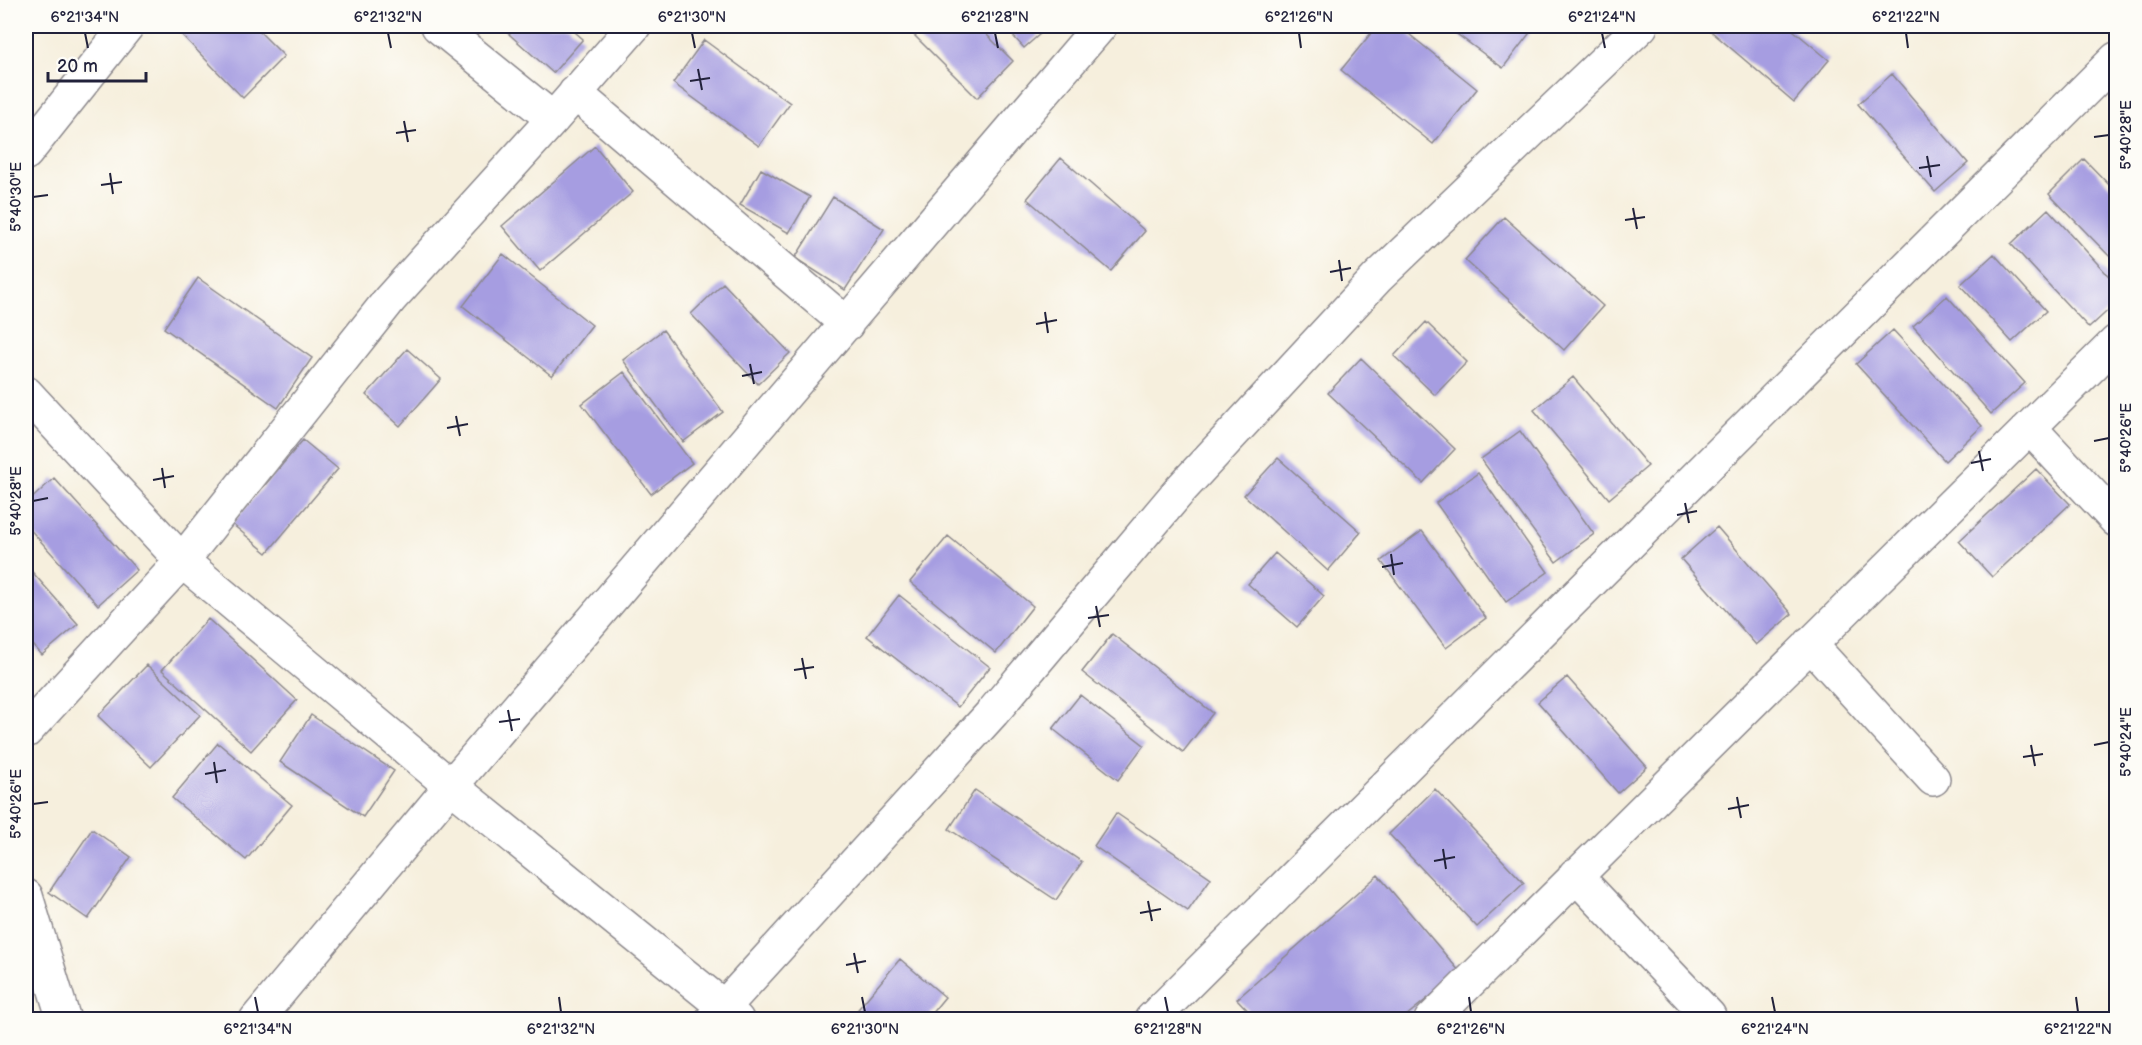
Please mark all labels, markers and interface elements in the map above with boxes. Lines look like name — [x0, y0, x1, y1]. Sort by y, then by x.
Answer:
text: 6°21'34"N — [51, 8, 119, 27]
text: 6°21'32"N — [354, 8, 422, 27]
text: 6°21'30"N — [658, 8, 726, 27]
text: 6°21'28"N — [961, 8, 1029, 27]
text: 6°21'26"N — [1265, 8, 1333, 27]
text: 6°21'24"N — [1568, 8, 1636, 27]
text: 6°21'22"N — [1872, 8, 1940, 27]
scale bar — [48, 45, 146, 83]
text: 20 m — [57, 56, 98, 77]
text: 5°40'28"E — [2117, 100, 2136, 170]
text: 5°40'30"E — [7, 162, 26, 232]
text: 5°40'26"E — [2117, 403, 2136, 473]
text: 5°40'28"E — [7, 466, 26, 536]
text: 5°40'24"E — [2117, 707, 2136, 777]
text: 5°40'26"E — [7, 769, 26, 839]
text: 6°21'34"N — [224, 1020, 292, 1039]
text: 6°21'32"N — [527, 1020, 595, 1039]
text: 6°21'30"N — [831, 1020, 899, 1039]
text: 6°21'28"N — [1134, 1020, 1202, 1039]
text: 6°21'26"N — [1437, 1020, 1505, 1039]
text: 6°21'24"N — [1741, 1020, 1809, 1039]
text: 6°21'22"N — [2044, 1020, 2112, 1039]

